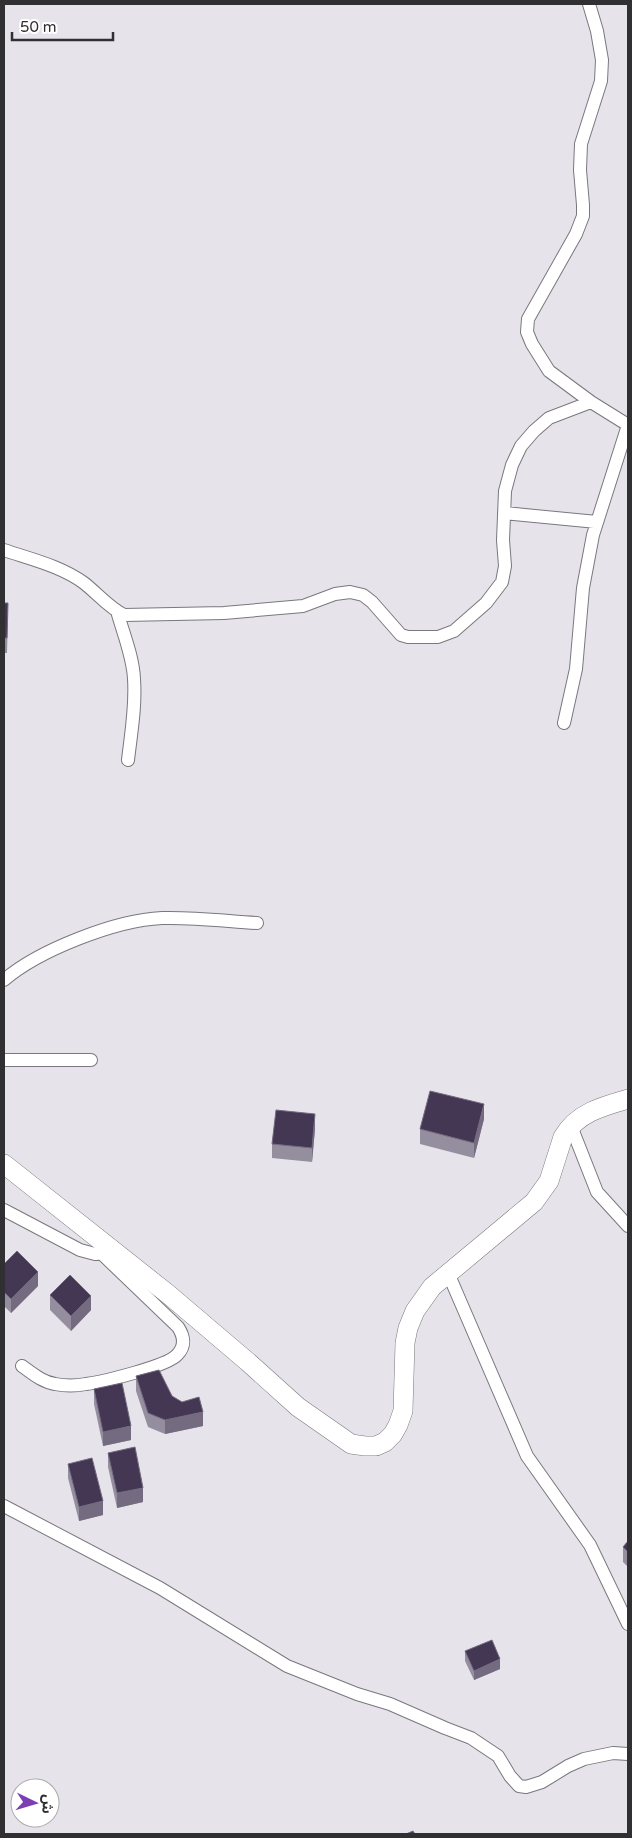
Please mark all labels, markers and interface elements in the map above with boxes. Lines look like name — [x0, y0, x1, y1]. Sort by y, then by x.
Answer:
scale bar — [12, 10, 114, 42]
text: 50 m — [20, 18, 57, 36]
north arrow — [10, 1778, 60, 1828]
text: ش — [38, 1794, 57, 1814]

